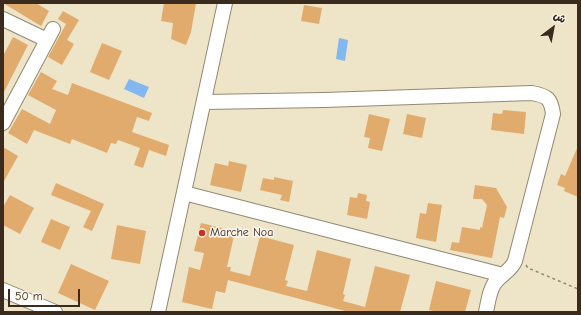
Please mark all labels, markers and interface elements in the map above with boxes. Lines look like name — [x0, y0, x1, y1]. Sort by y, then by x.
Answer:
north arrow — [533, 8, 573, 48]
text: ش — [551, 9, 568, 26]
place label: Marche Noa — [210, 226, 273, 240]
marker: Marche Noa — [197, 228, 207, 238]
scale bar — [10, 281, 82, 307]
text: 50 m — [15, 289, 43, 303]

